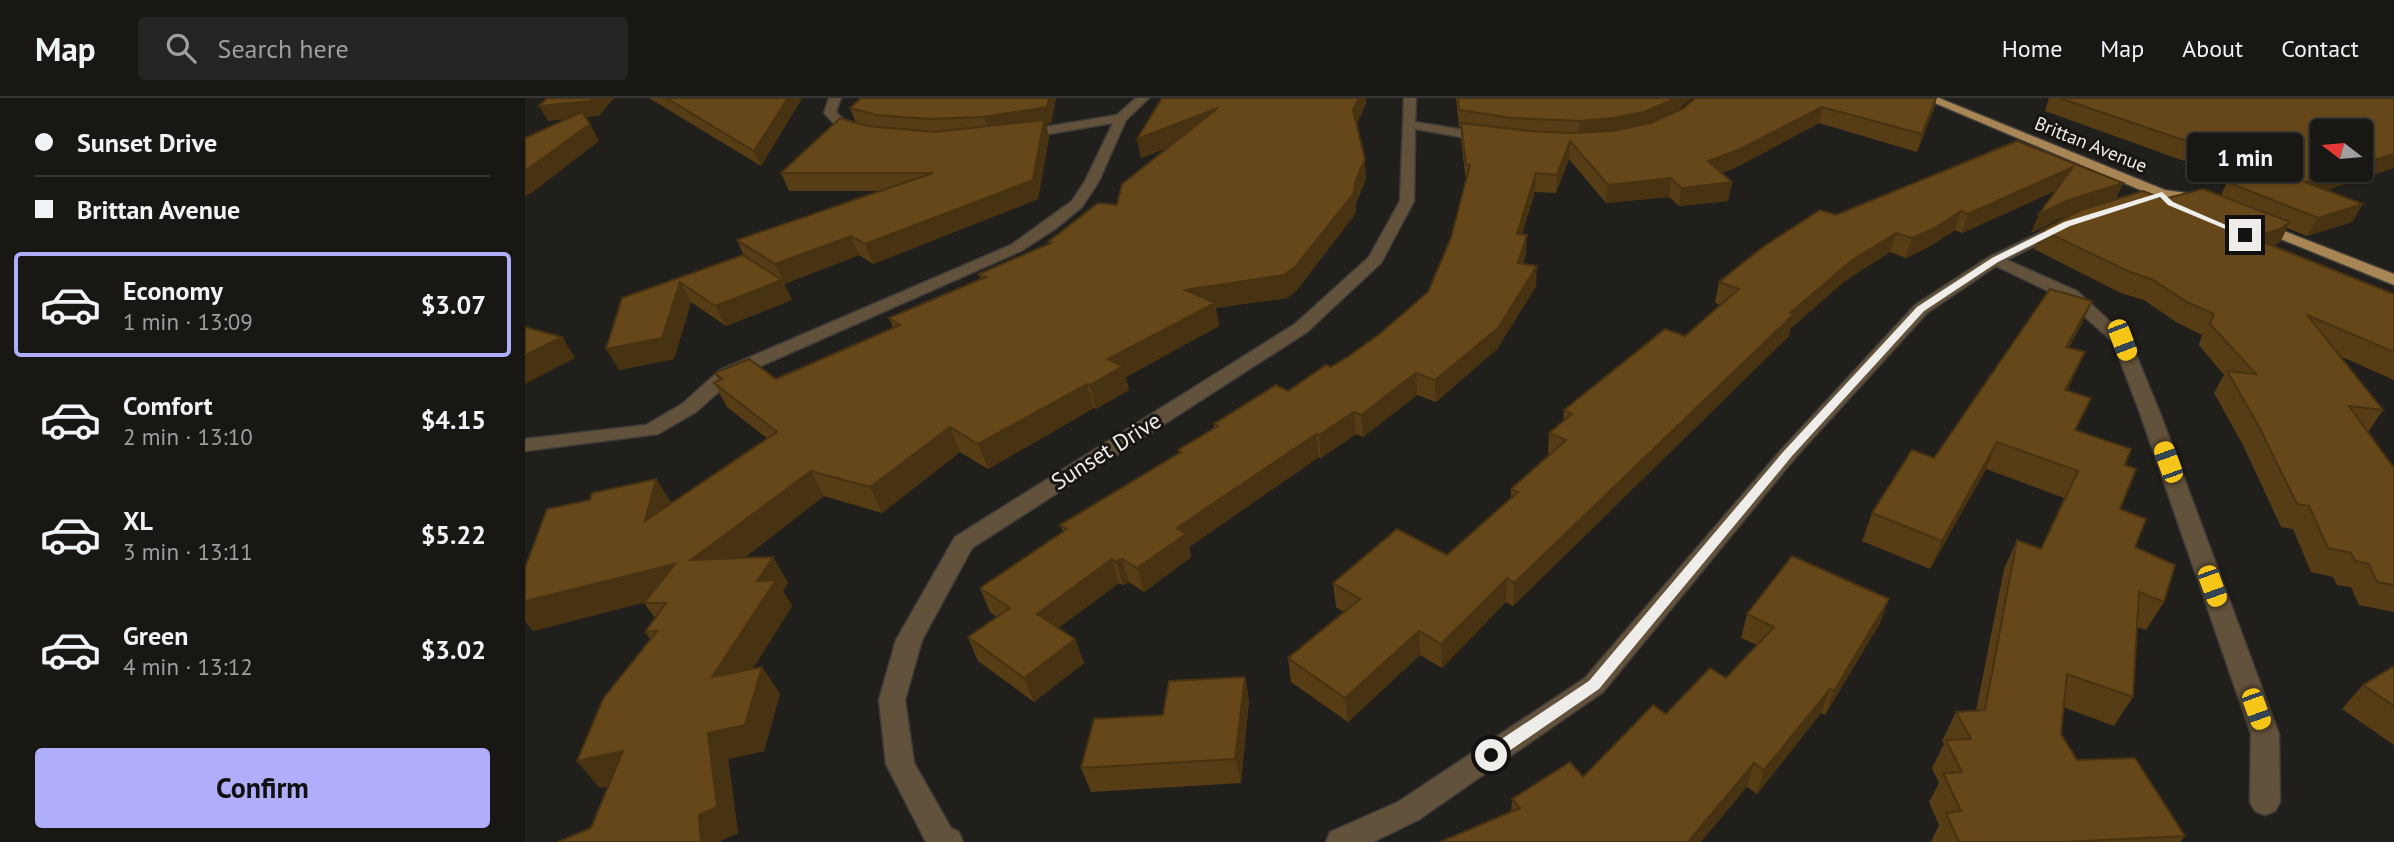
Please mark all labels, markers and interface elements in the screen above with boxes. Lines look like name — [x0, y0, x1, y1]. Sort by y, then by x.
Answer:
search box — [138, 17, 628, 80]
text: Map — [35, 27, 96, 70]
icon: search — [162, 29, 200, 67]
text: Search here — [218, 32, 349, 65]
text: Home — [2002, 33, 2062, 64]
text: Map — [2100, 33, 2144, 64]
text: About — [2182, 33, 2243, 64]
text: Contact — [2281, 33, 2359, 64]
street label: Brittan Avenue — [2031, 111, 2151, 177]
north arrow — [2310, 119, 2373, 182]
map controls — [2310, 119, 2373, 182]
text: Sunset Drive — [77, 126, 217, 159]
callout: 1 min — [2187, 134, 2303, 183]
text: 1 min — [2217, 143, 2273, 172]
text: Brittan Avenue — [77, 193, 240, 226]
route end — [2229, 219, 2261, 251]
icon: car — [39, 273, 102, 336]
text: Economy — [123, 274, 223, 307]
text: $3.07 — [421, 288, 486, 321]
text: 1 min · 13:09 — [123, 307, 253, 336]
car — [2105, 317, 2140, 363]
icon: car — [39, 388, 102, 451]
text: Comfort — [123, 389, 213, 422]
text: $4.15 — [421, 403, 486, 436]
street label: Sunset Drive — [1045, 405, 1166, 496]
text: 2 min · 13:10 — [123, 422, 253, 451]
car — [2151, 439, 2186, 485]
icon: car — [39, 503, 102, 566]
text: XL — [123, 504, 153, 537]
text: $5.22 — [421, 518, 486, 551]
text: 3 min · 13:11 — [123, 537, 253, 566]
car — [2195, 563, 2230, 609]
icon: car — [39, 618, 102, 681]
text: Green — [123, 619, 188, 652]
text: $3.02 — [421, 633, 486, 666]
text: 4 min · 13:12 — [123, 652, 253, 681]
car — [2239, 686, 2274, 732]
route start — [1475, 739, 1507, 771]
button: Confirm — [35, 748, 490, 828]

